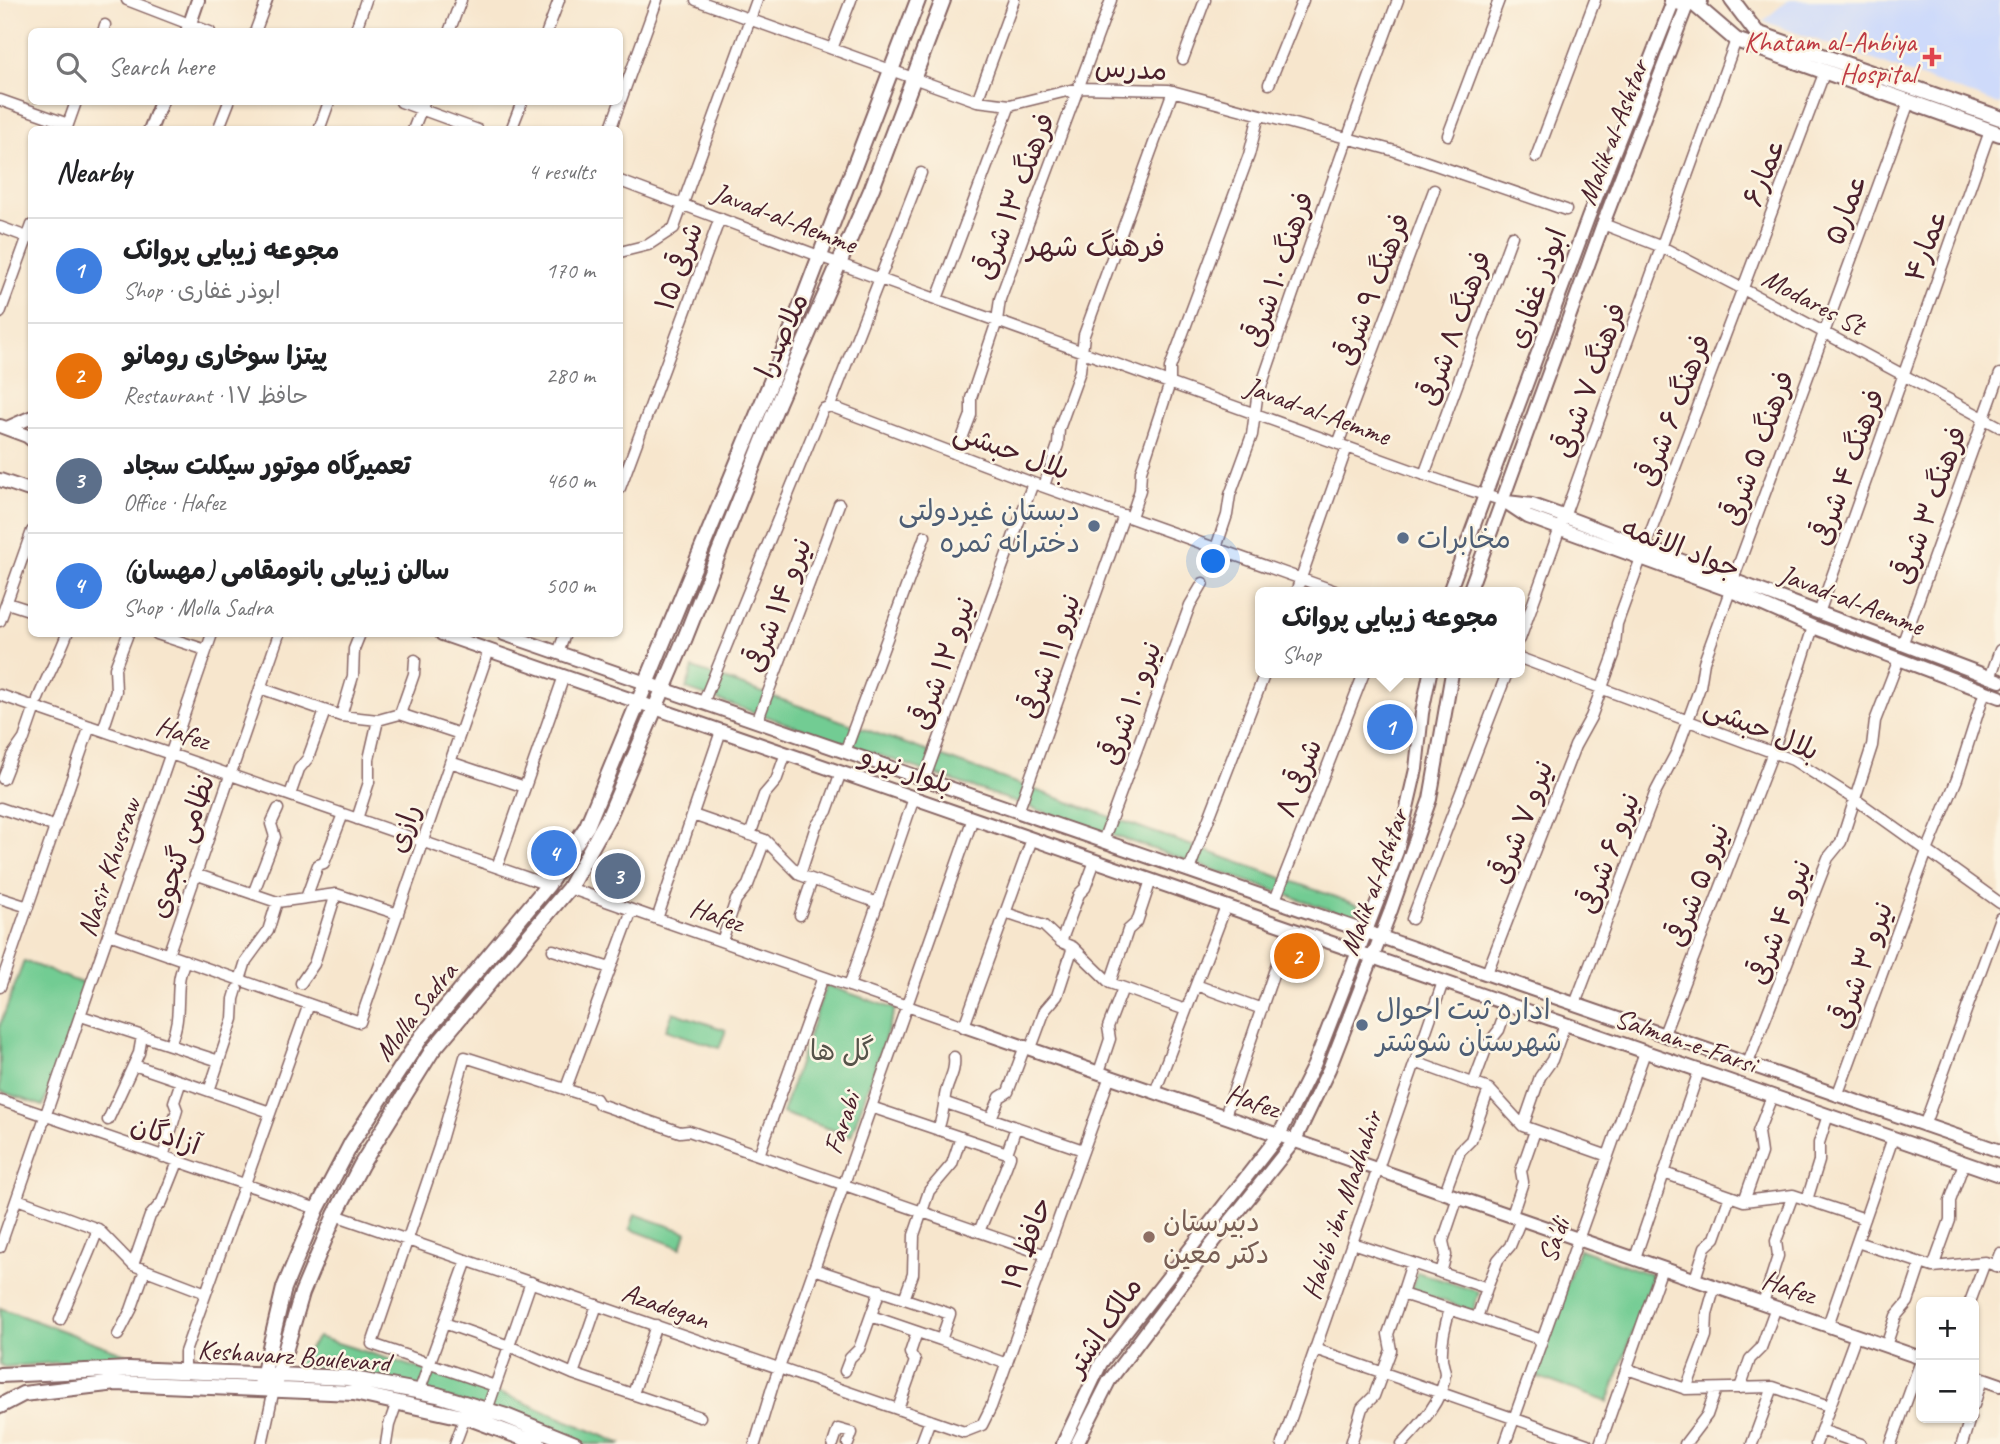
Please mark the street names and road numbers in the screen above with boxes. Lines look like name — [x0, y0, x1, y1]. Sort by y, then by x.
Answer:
street label: مدرس — [1094, 49, 1168, 88]
street label: Malik al-Ashtar — [1569, 52, 1657, 210]
street label: فرهنگ ۱۳ شرقی — [967, 108, 1062, 285]
street label: عمار۶ — [1735, 133, 1792, 211]
street label: عمار۵ — [1817, 169, 1874, 249]
street label: Javad-al-Aemme — [706, 173, 864, 262]
street label: فرهنگ ۱۰ شرقی — [1236, 187, 1321, 352]
street label: عمار۴ — [1896, 204, 1955, 286]
street label: فرهنگ ۹ شرقی — [1327, 208, 1418, 370]
street label: ۱۵ شرقی — [646, 217, 711, 315]
street label: ابوذر غفاری — [1499, 223, 1574, 353]
street label: فرهنگ ۸ شرقی — [1410, 246, 1499, 411]
street label: Modares St — [1756, 260, 1873, 344]
street label: ملاصدرا — [747, 287, 816, 383]
street label: فرهنگ ۷ شرقی — [1545, 298, 1634, 463]
street label: فرهنگ ۶ شرقی — [1628, 329, 1718, 491]
street label: فرهنگ ۵ شرقی — [1713, 366, 1802, 530]
street label: Javad-al-Aemme — [1239, 367, 1397, 454]
street label: فرهنگ ۴ شرقی — [1803, 384, 1892, 550]
street label: بلال حبشی — [949, 413, 1075, 488]
street label: فرهنگ ۳ شرقی — [1885, 421, 1974, 589]
street label: جواد الائمه — [1616, 509, 1745, 586]
street label: نیرو ۱۴ شرقی — [736, 533, 819, 677]
street label: Javad-al-Aemme — [1773, 555, 1931, 644]
street label: نیرو ۱۱ شرقی — [1011, 589, 1088, 723]
street label: نیرو ۱۲ شرقی — [902, 592, 983, 734]
street label: نیرو ۱۰ شرقی — [1092, 637, 1169, 770]
street label: بلال حبشی — [1699, 689, 1824, 768]
street label: Hafez — [152, 707, 216, 759]
street label: ۸ شرقی — [1268, 734, 1329, 822]
street label: بلوار نیرو — [854, 737, 958, 802]
street label: نیرو ۷ شرقی — [1482, 755, 1561, 889]
street label: نظامی گنجوی — [141, 770, 222, 923]
street label: نیرو ۶ شرقی — [1569, 788, 1648, 919]
street label: Nasir Khusraw — [69, 791, 149, 941]
street label: رازی — [379, 799, 428, 857]
street label: Malik al-Ashtar — [1331, 802, 1417, 960]
street label: نیرو ۵ شرقی — [1658, 819, 1737, 952]
street label: نیرو ۴ شرقی — [1740, 855, 1819, 989]
street label: Hafez — [686, 889, 750, 941]
street label: نیرو ۳ شرقی — [1822, 897, 1901, 1033]
street label: Molla Sadra — [366, 954, 466, 1068]
street label: Salman-e-Farsi — [1610, 1000, 1765, 1082]
street label: Hafez — [1222, 1075, 1286, 1127]
street label: Farabi — [815, 1084, 869, 1159]
street label: Habib ibn Madhahir — [1293, 1105, 1391, 1304]
street label: آزادگان — [126, 1106, 206, 1163]
street label: حافظ ۱۹ — [994, 1192, 1059, 1294]
street label: Sa'di — [1529, 1209, 1579, 1267]
street label: Hafez — [1758, 1261, 1822, 1313]
street label: مالک اشتر — [1056, 1270, 1149, 1384]
street label: Azadegan — [618, 1274, 715, 1337]
street label: Keshavarz Boulevard — [197, 1331, 395, 1380]

